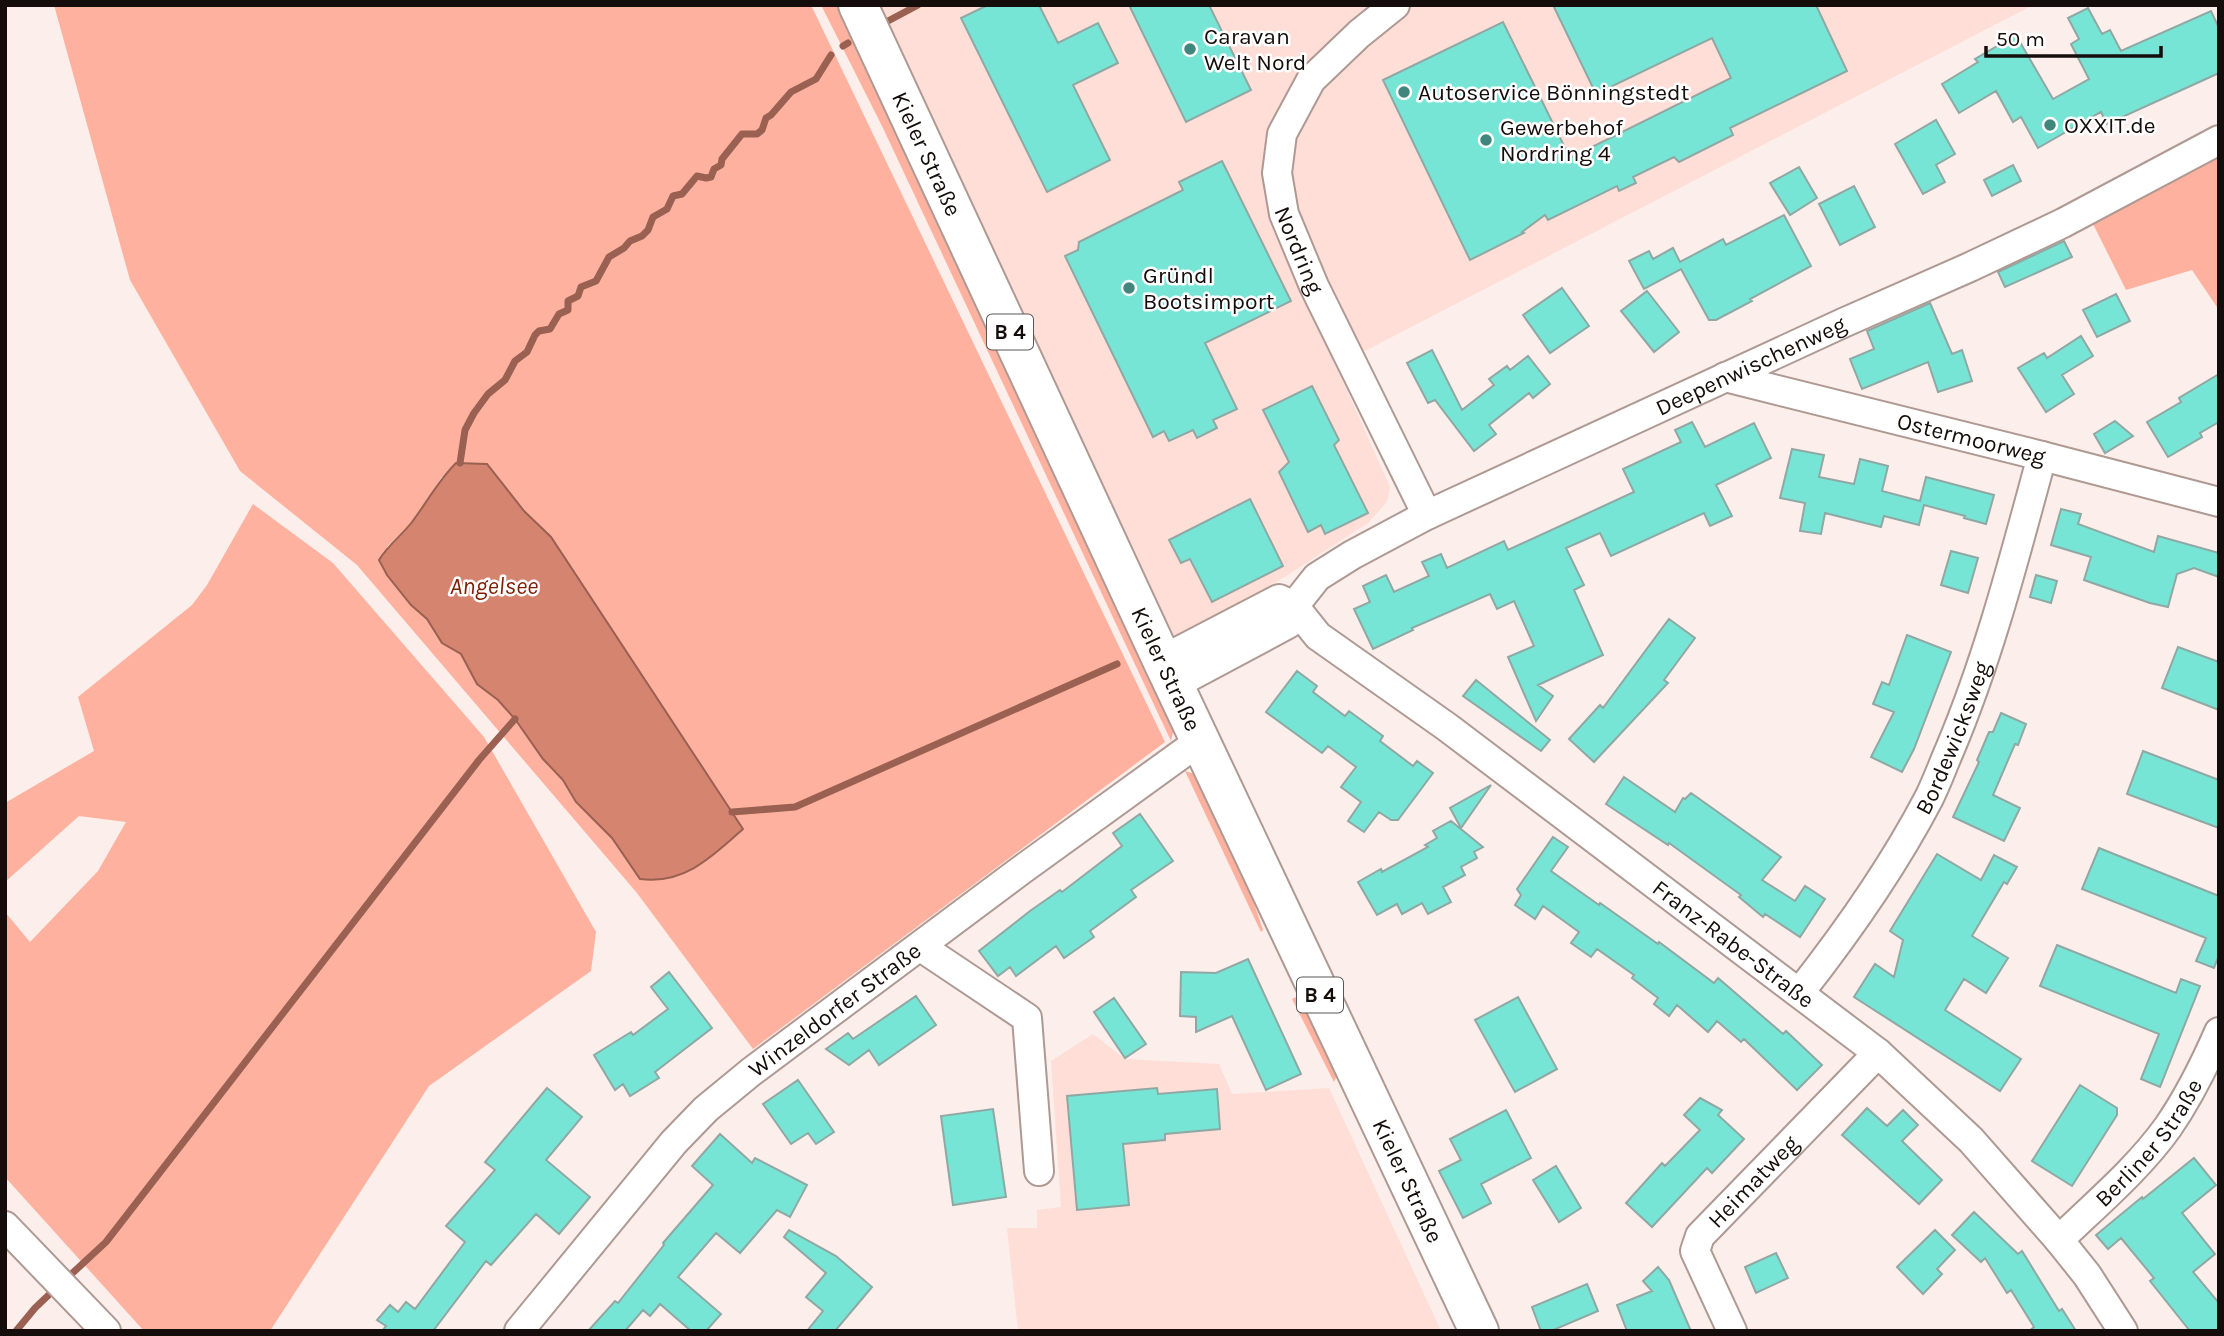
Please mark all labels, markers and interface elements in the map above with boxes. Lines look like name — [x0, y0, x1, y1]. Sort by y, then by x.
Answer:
scale bar — [1986, 14, 2161, 58]
place label: Caravan Welt Nord — [1204, 23, 1306, 76]
text: 50 m — [1996, 27, 2045, 51]
marker: Caravan Welt Nord — [1182, 41, 1198, 57]
place label: Autoservice Bönningstedt — [1418, 79, 1690, 106]
marker: Autoservice Bönningstedt — [1396, 84, 1412, 100]
street label: Kieler Straße — [886, 87, 967, 221]
place label: OXXIT.de — [2064, 112, 2156, 139]
place label: Gewerbehof Nordring 4 — [1500, 114, 1623, 167]
marker: OXXIT.de — [2042, 117, 2058, 133]
marker: Gewerbehof Nordring 4 — [1478, 132, 1494, 148]
street label: Nordring — [1268, 202, 1329, 299]
place label: Gründl Bootsimport — [1143, 262, 1275, 315]
marker: Gründl Bootsimport — [1121, 280, 1137, 296]
street label: Deepenwischenweg — [1651, 311, 1850, 422]
road number: B 4 — [987, 314, 1033, 350]
street label: Ostermoorweg — [1894, 407, 2048, 470]
water label: Angelsee — [450, 572, 538, 600]
street label: Kieler Straße — [1125, 603, 1207, 736]
street label: Bordewicksweg — [1910, 658, 1996, 819]
street label: Franz-Rabe-Straße — [1647, 874, 1819, 1014]
street label: Winzeldorfer Straße — [743, 937, 926, 1083]
road number: B 4 — [1297, 978, 1343, 1012]
street label: Berliner Straße — [2090, 1074, 2208, 1213]
street label: Kieler Straße — [1367, 1114, 1448, 1247]
street label: Heimatweg — [1702, 1130, 1804, 1234]

